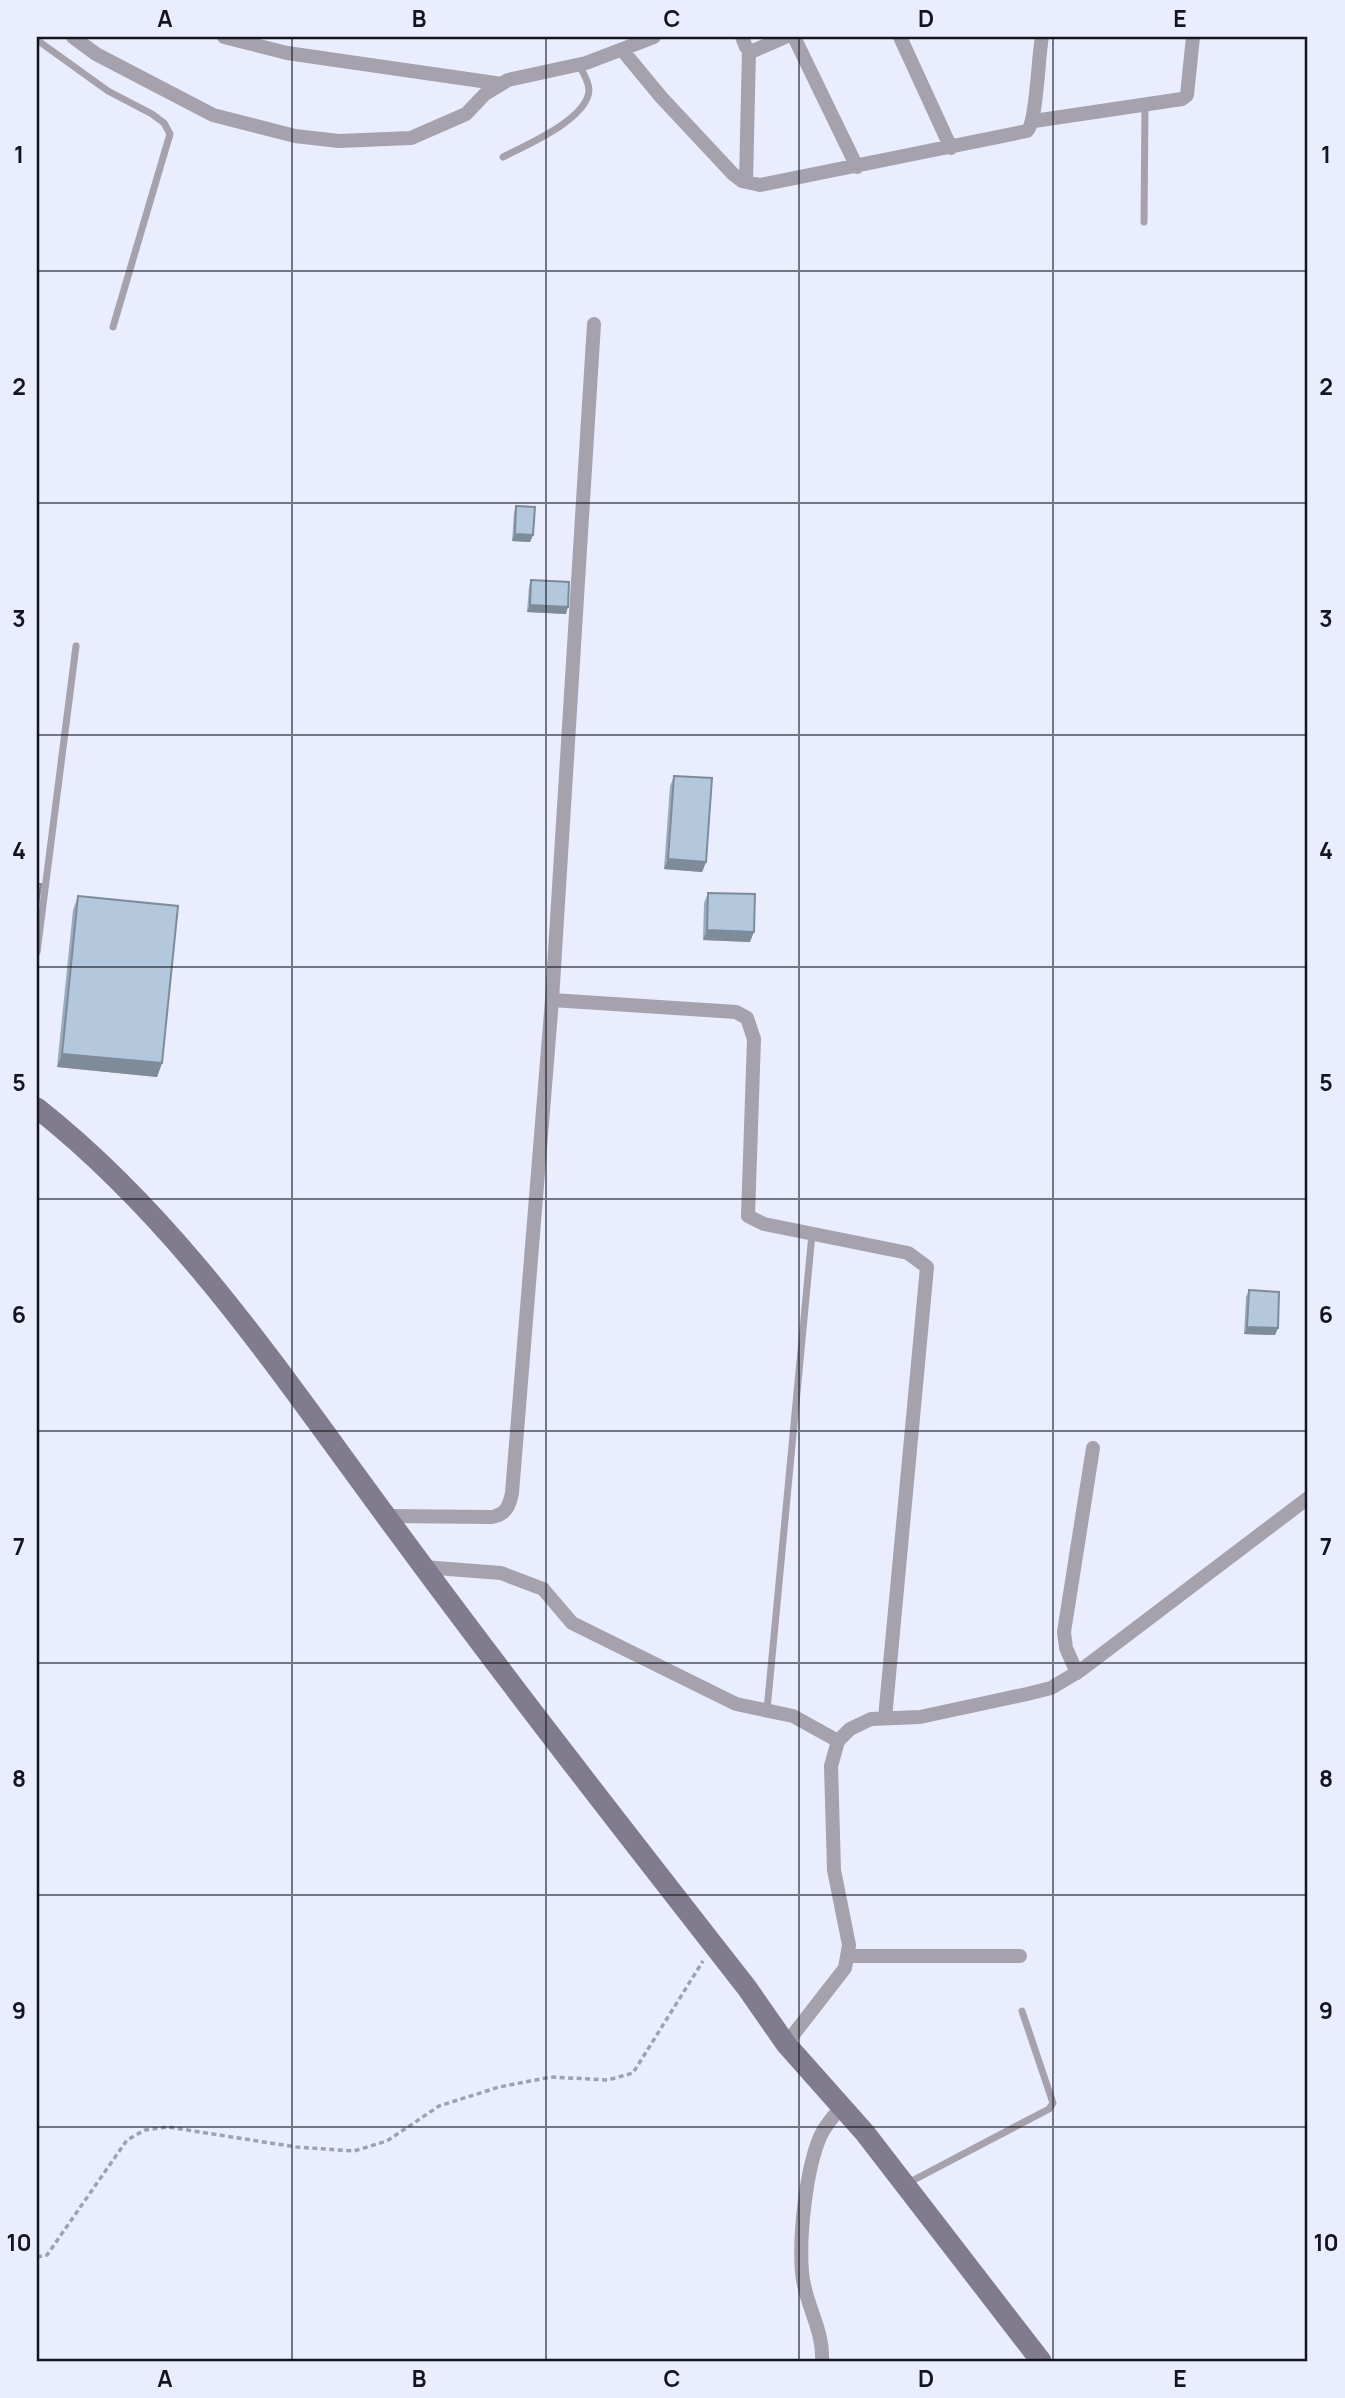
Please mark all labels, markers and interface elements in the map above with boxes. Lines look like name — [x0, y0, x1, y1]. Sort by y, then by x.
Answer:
text: A — [157, 2, 173, 34]
text: B — [412, 2, 426, 34]
text: C — [664, 2, 681, 34]
text: D — [918, 2, 934, 34]
text: E — [1173, 2, 1187, 34]
text: 1 — [14, 138, 24, 170]
text: 1 — [1321, 138, 1331, 170]
text: 2 — [12, 370, 26, 402]
text: 2 — [1319, 370, 1333, 402]
text: 3 — [12, 602, 26, 634]
text: 3 — [1319, 602, 1333, 634]
text: 4 — [12, 834, 26, 866]
text: 4 — [1319, 834, 1333, 866]
text: 5 — [12, 1066, 26, 1098]
text: 5 — [1319, 1066, 1333, 1098]
text: 6 — [12, 1298, 26, 1330]
text: 6 — [1319, 1298, 1333, 1330]
text: 7 — [13, 1530, 25, 1562]
text: 7 — [1320, 1530, 1332, 1562]
text: 8 — [12, 1762, 26, 1794]
text: 8 — [1319, 1762, 1333, 1794]
text: 9 — [12, 1994, 26, 2026]
text: 9 — [1319, 1994, 1333, 2026]
text: 10 — [6, 2226, 32, 2258]
text: 10 — [1313, 2226, 1339, 2258]
text: A — [157, 2362, 173, 2394]
text: B — [412, 2362, 426, 2394]
text: C — [664, 2362, 681, 2394]
text: D — [918, 2362, 934, 2394]
text: E — [1173, 2362, 1187, 2394]

